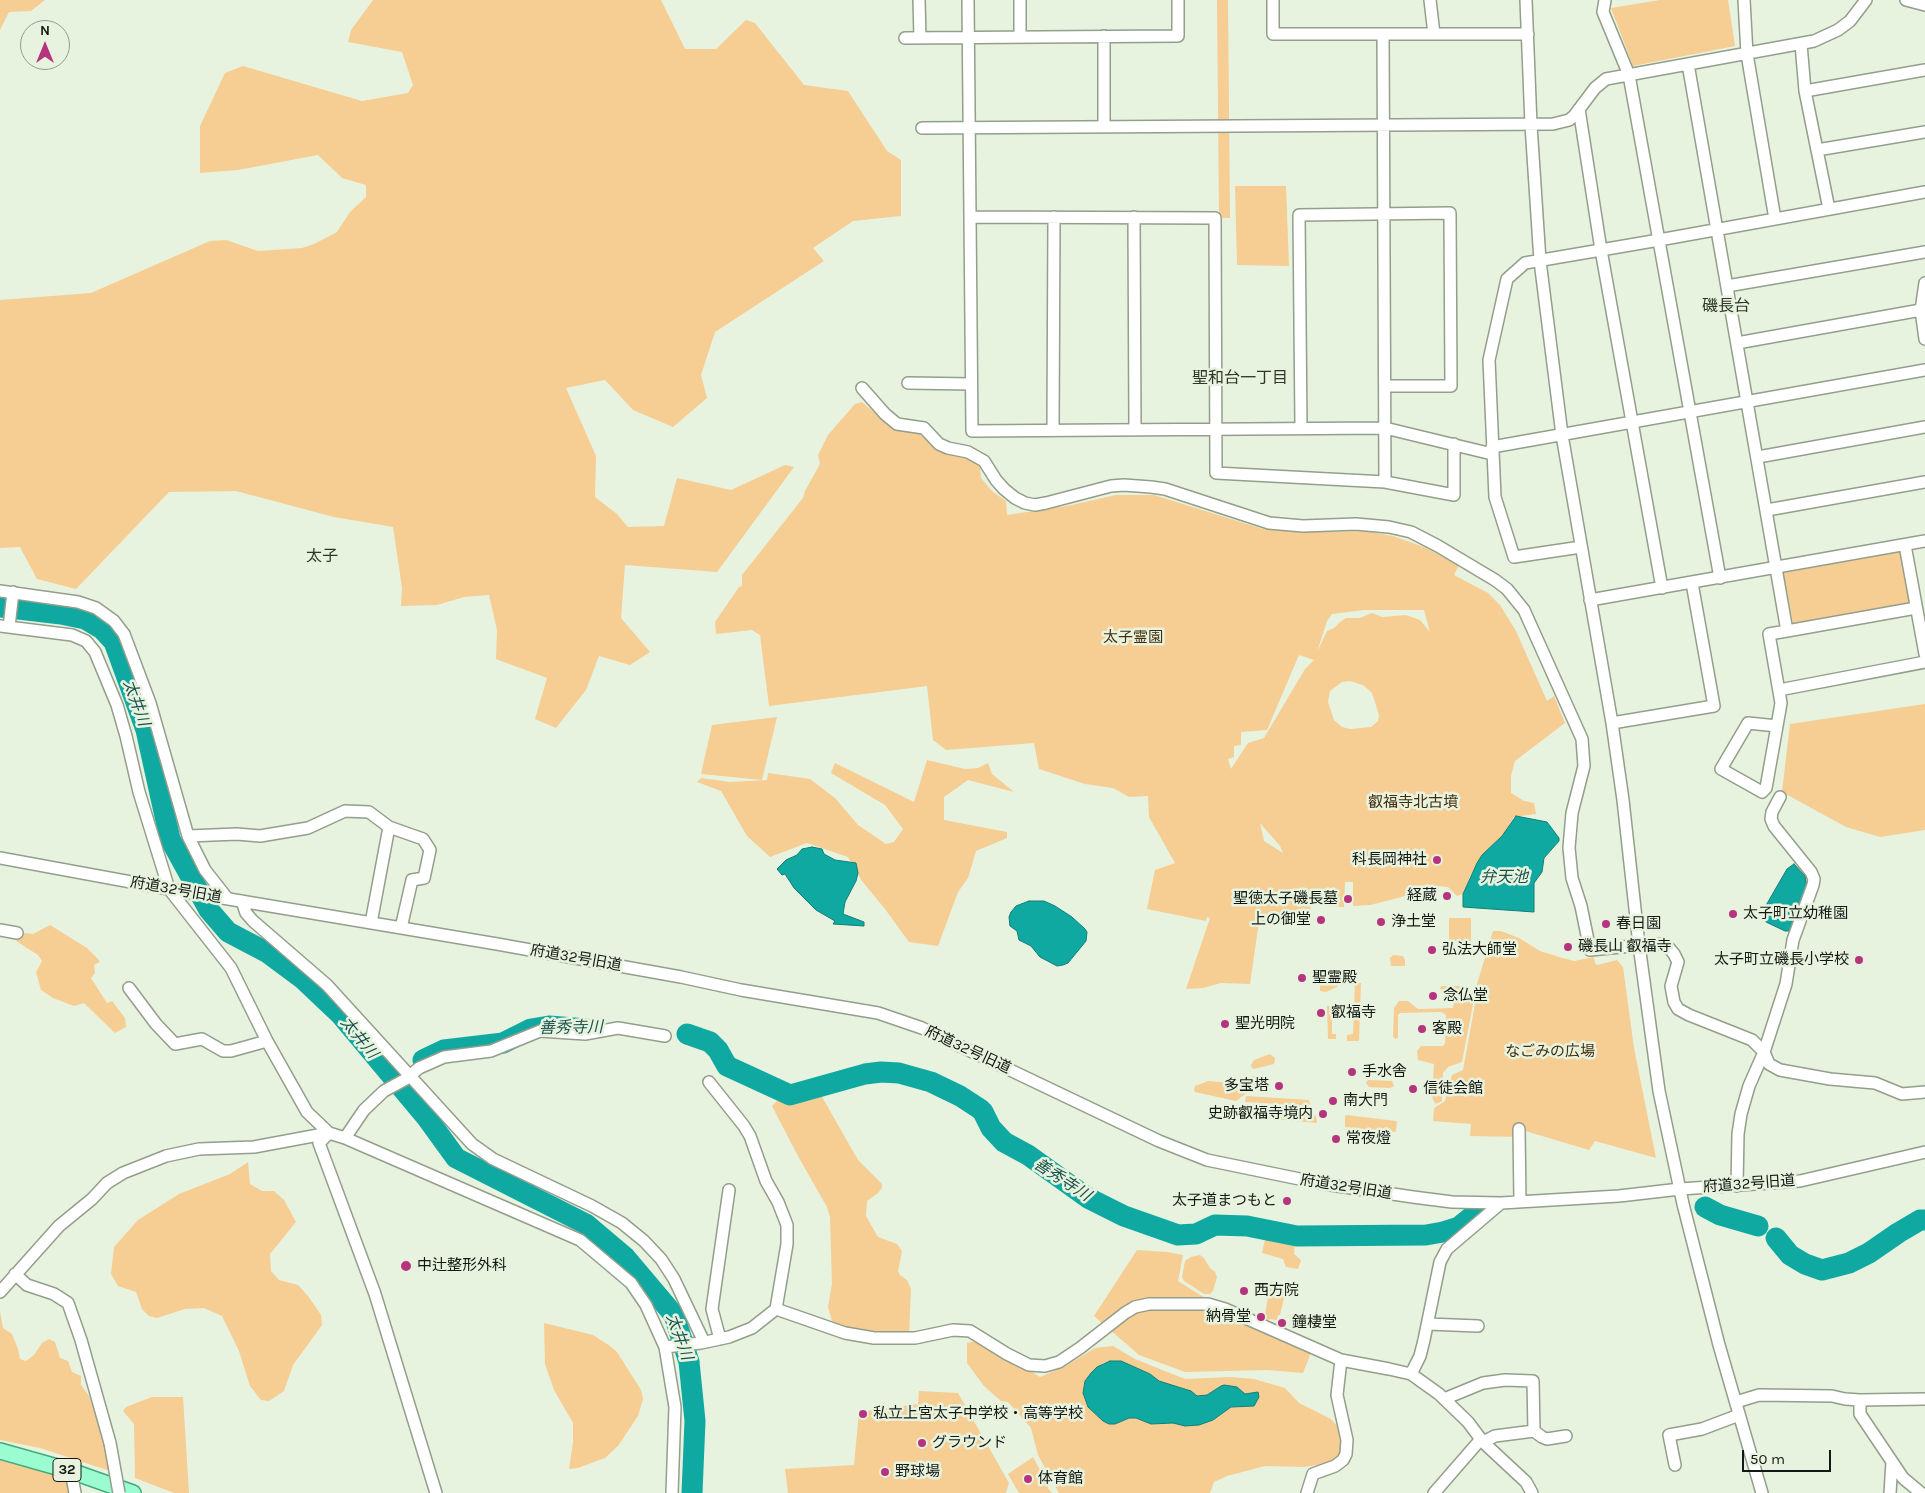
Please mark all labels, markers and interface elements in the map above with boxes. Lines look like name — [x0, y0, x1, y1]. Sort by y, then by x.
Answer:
north arrow — [20, 20, 70, 70]
text: N — [40, 22, 50, 39]
district label: 磯長台 — [1702, 296, 1750, 316]
district label: 聖和台一丁目 — [1192, 368, 1288, 388]
district label: 太子 — [306, 546, 338, 566]
park label: 太子霊園 — [1103, 629, 1163, 647]
water label: 太井川 — [119, 677, 153, 729]
park label: 叡福寺北古墳 — [1368, 794, 1458, 812]
place label: 科長岡神社 — [1352, 851, 1427, 869]
marker: 科長岡神社 — [1431, 854, 1443, 866]
water label: 弁天池 — [1480, 867, 1528, 887]
street label: 府道32号旧道 — [129, 873, 223, 907]
place label: 経蔵 — [1407, 887, 1437, 905]
place label: 聖徳太子磯長墓 — [1233, 890, 1338, 908]
marker: 経蔵 — [1441, 890, 1453, 902]
marker: 聖徳太子磯長墓 — [1342, 893, 1354, 905]
place label: 太子町立幼稚園 — [1743, 905, 1848, 923]
marker: 太子町立幼稚園 — [1727, 908, 1739, 920]
place label: 上の御堂 — [1251, 911, 1311, 929]
place label: 浄土堂 — [1391, 913, 1436, 931]
marker: 上の御堂 — [1315, 914, 1327, 926]
place label: 春日園 — [1616, 915, 1661, 933]
marker: 浄土堂 — [1375, 916, 1387, 928]
marker: 春日園 — [1600, 918, 1612, 930]
place label: 磯長山 叡福寺 — [1578, 938, 1672, 956]
street label: 府道32号旧道 — [529, 941, 623, 975]
place label: 弘法大師堂 — [1442, 941, 1517, 959]
marker: 磯長山 叡福寺 — [1562, 941, 1574, 953]
marker: 弘法大師堂 — [1426, 944, 1438, 956]
place label: 太子町立磯長小学校 — [1714, 951, 1849, 969]
marker: 太子町立磯長小学校 — [1853, 954, 1865, 966]
place label: 聖霊殿 — [1312, 969, 1357, 987]
marker: 聖霊殿 — [1296, 972, 1308, 984]
place label: 念仏堂 — [1443, 987, 1488, 1005]
marker: 念仏堂 — [1427, 990, 1439, 1002]
place label: 叡福寺 — [1331, 1004, 1376, 1022]
marker: 叡福寺 — [1315, 1007, 1327, 1019]
water label: 太井川 — [336, 1013, 382, 1063]
place label: 聖光明院 — [1235, 1015, 1295, 1033]
water label: 善秀寺川 — [539, 1018, 603, 1038]
marker: 聖光明院 — [1219, 1018, 1231, 1030]
place label: 客殿 — [1432, 1020, 1462, 1038]
street label: 府道32号旧道 — [922, 1022, 1014, 1078]
marker: 客殿 — [1416, 1023, 1428, 1035]
park label: なごみの広場 — [1505, 1043, 1595, 1061]
place label: 手水舎 — [1362, 1063, 1407, 1081]
marker: 手水舎 — [1346, 1066, 1358, 1078]
place label: 多宝塔 — [1224, 1077, 1269, 1095]
marker: 多宝塔 — [1273, 1080, 1285, 1092]
place label: 信徒会館 — [1423, 1080, 1483, 1098]
marker: 信徒会館 — [1407, 1083, 1419, 1095]
place label: 南大門 — [1343, 1092, 1388, 1110]
marker: 南大門 — [1327, 1095, 1339, 1107]
place label: 史跡叡福寺境内 — [1208, 1105, 1313, 1123]
marker: 史跡叡福寺境内 — [1317, 1108, 1329, 1120]
place label: 常夜燈 — [1346, 1130, 1391, 1148]
marker: 常夜燈 — [1330, 1133, 1342, 1145]
water label: 善秀寺川 — [1030, 1155, 1094, 1205]
street label: 府道32号旧道 — [1299, 1171, 1393, 1203]
street label: 府道32号旧道 — [1702, 1172, 1796, 1196]
place label: 太子道まつもと — [1172, 1192, 1277, 1210]
marker: 太子道まつもと — [1281, 1195, 1293, 1207]
place label: 中辻整形外科 — [417, 1257, 507, 1275]
marker: 中辻整形外科 — [399, 1259, 413, 1273]
place label: 西方院 — [1254, 1282, 1299, 1300]
marker: 西方院 — [1238, 1285, 1250, 1297]
place label: 納骨堂 — [1206, 1308, 1251, 1326]
water label: 太井川 — [662, 1311, 696, 1363]
marker: 納骨堂 — [1255, 1311, 1267, 1323]
place label: 鐘棲堂 — [1292, 1314, 1337, 1332]
marker: 鐘棲堂 — [1276, 1317, 1288, 1329]
place label: 私立上宮太子中学校・高等学校 — [873, 1405, 1083, 1423]
marker: 私立上宮太子中学校・高等学校 — [857, 1408, 869, 1420]
place label: グラウンド — [932, 1434, 1007, 1452]
marker: グラウンド — [916, 1437, 928, 1449]
scale bar — [1745, 1440, 1834, 1472]
text: 50 m — [1750, 1450, 1785, 1468]
road number: 32 — [53, 1458, 81, 1482]
place label: 野球場 — [895, 1463, 940, 1481]
marker: 野球場 — [879, 1466, 891, 1478]
place label: 体育館 — [1038, 1470, 1083, 1488]
marker: 体育館 — [1022, 1473, 1034, 1485]

